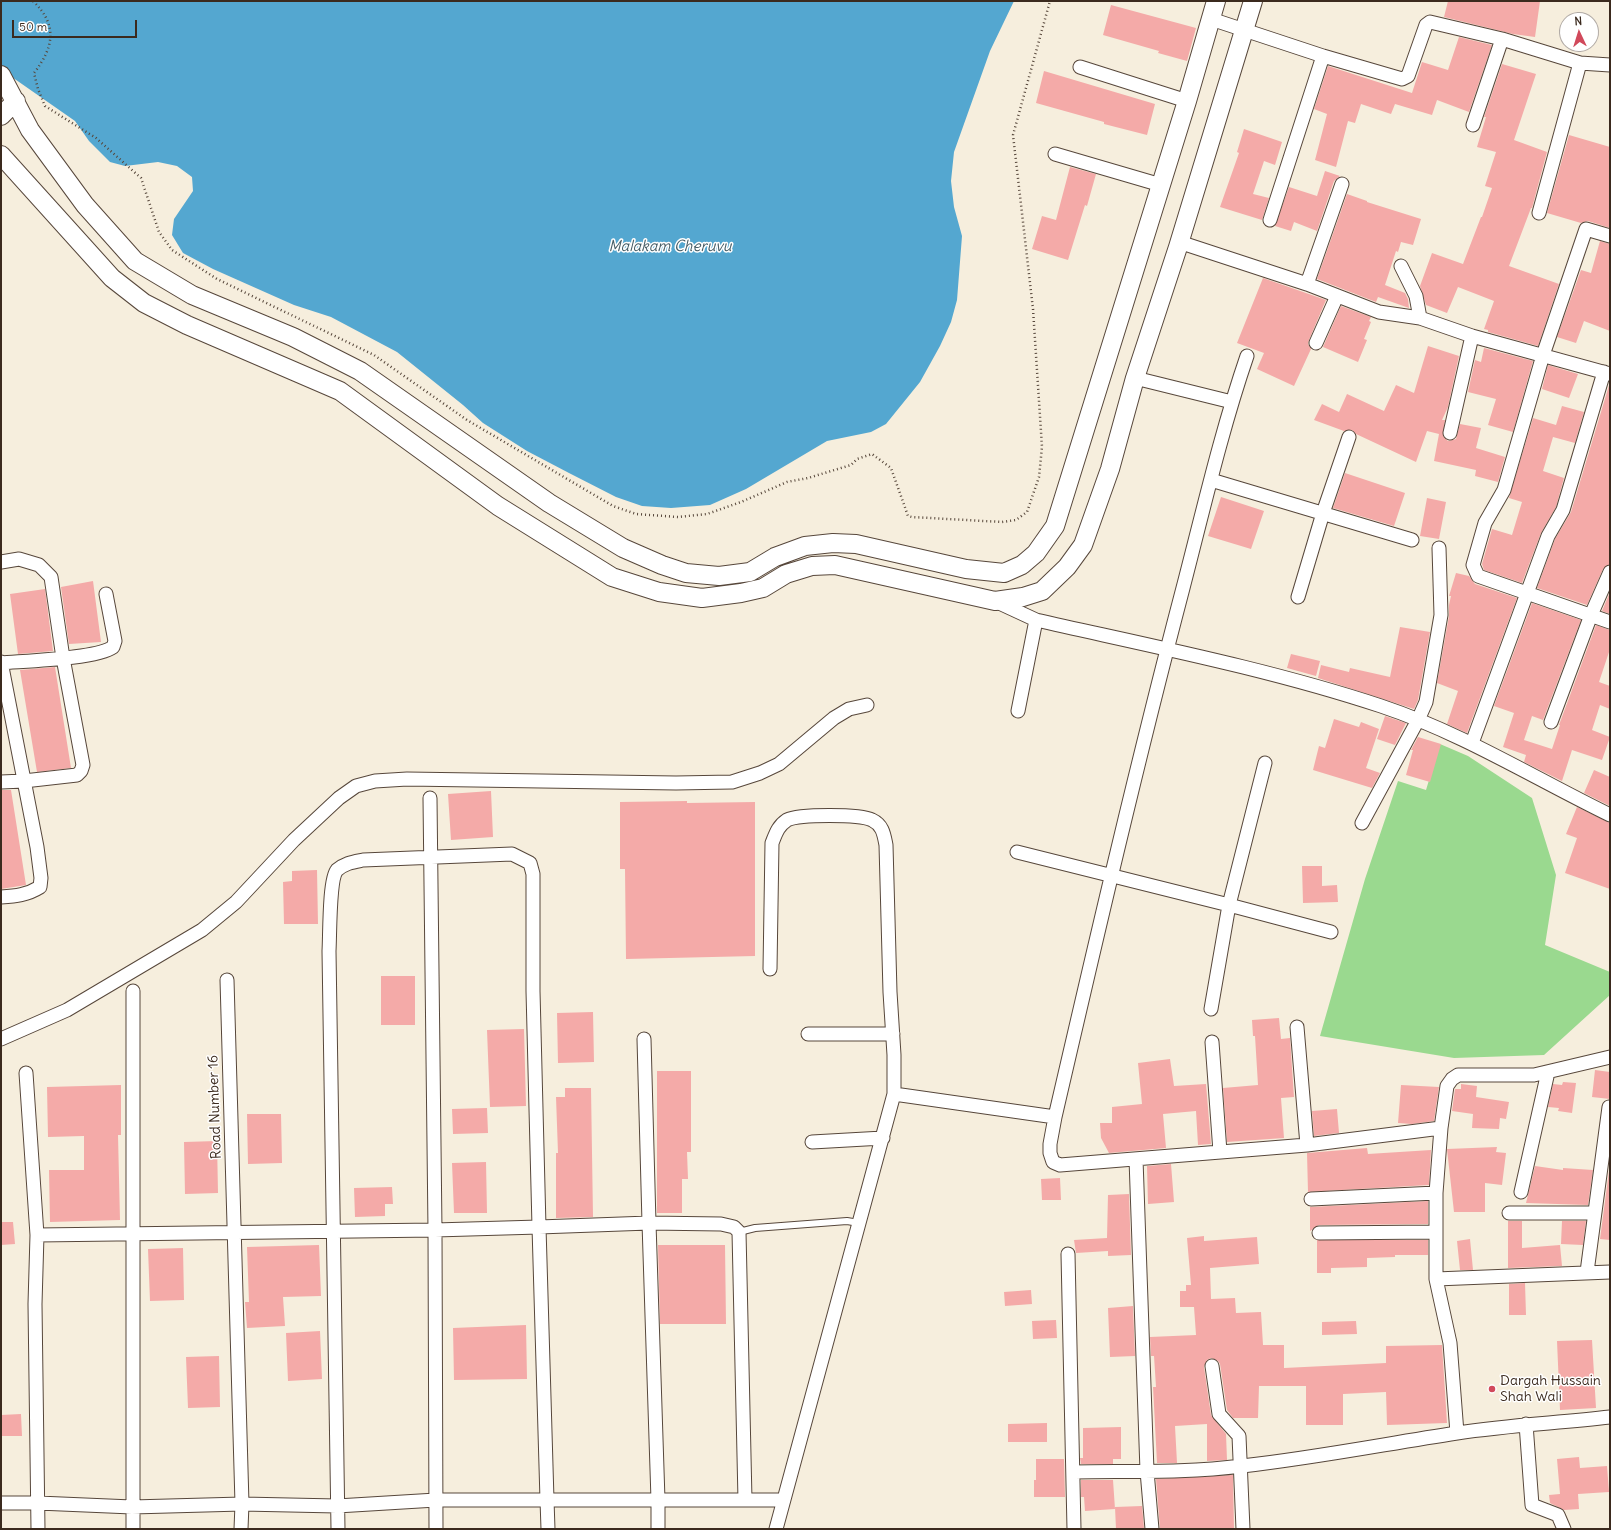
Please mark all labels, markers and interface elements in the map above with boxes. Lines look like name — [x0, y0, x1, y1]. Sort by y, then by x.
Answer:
scale bar — [14, 12, 139, 38]
north arrow — [1559, 12, 1599, 52]
text: N — [1574, 14, 1583, 28]
text: 50 m — [19, 19, 47, 34]
water label: Malakam Cheruvu — [609, 238, 731, 256]
street label: Road Number 16 — [205, 1055, 225, 1159]
place label: Dargah Hussain Shah Wali — [1500, 1373, 1601, 1406]
marker: Dargah Hussain Shah Wali — [1487, 1384, 1497, 1394]

